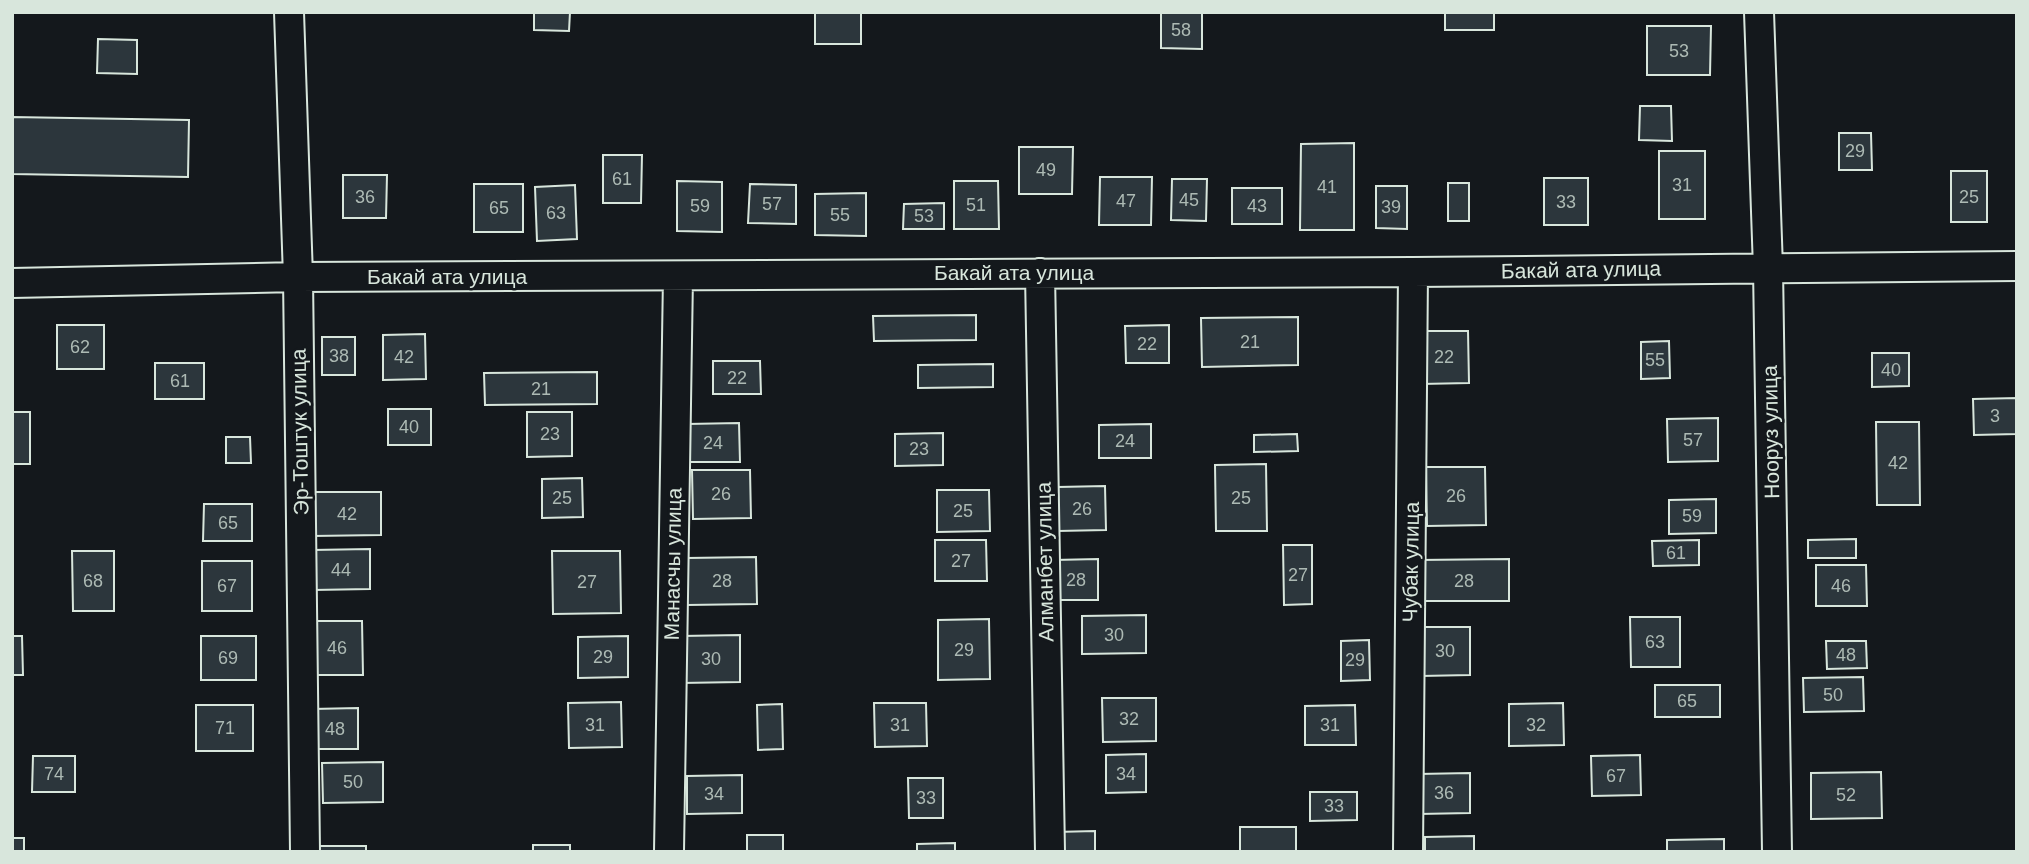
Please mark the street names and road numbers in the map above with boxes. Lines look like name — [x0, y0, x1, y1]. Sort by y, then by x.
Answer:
street label: Бакай ата улица — [1501, 257, 1662, 282]
street label: Бакай ата улица — [934, 261, 1094, 284]
street label: Бакай ата улица — [367, 265, 527, 288]
street label: Эр-Тоштук улица — [287, 348, 312, 515]
street label: Нооруз улица — [1758, 365, 1783, 499]
street label: Алманбет улица — [1032, 482, 1057, 642]
street label: Манасчы улица — [660, 487, 685, 640]
street label: Чубак улица — [1398, 501, 1423, 623]

